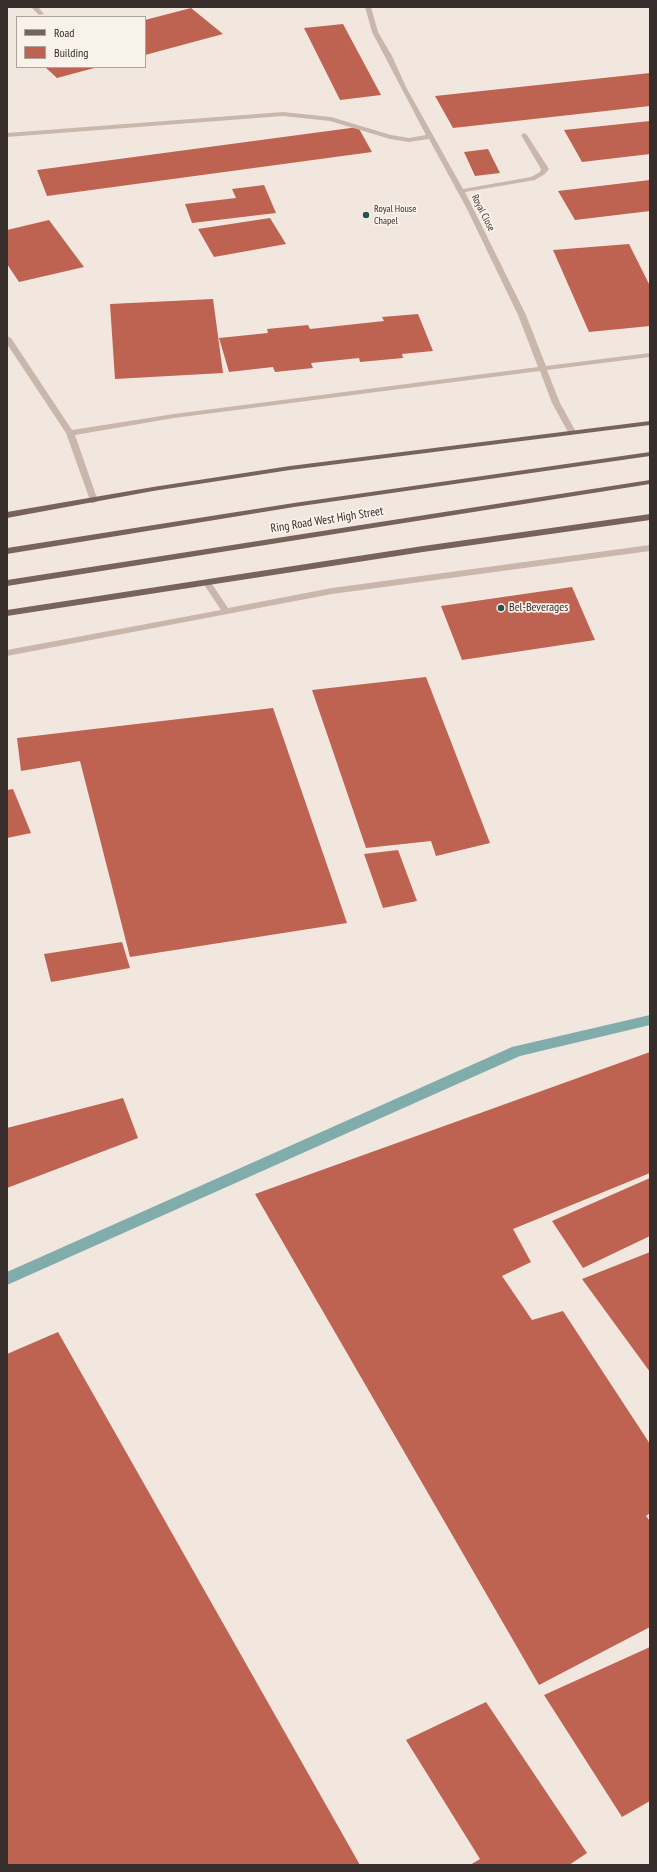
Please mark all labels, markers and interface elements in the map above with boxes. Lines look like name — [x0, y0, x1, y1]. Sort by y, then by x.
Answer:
legend — [16, 16, 146, 68]
text: Road — [54, 25, 74, 40]
text: Building — [54, 45, 89, 60]
street label: Royal Close — [469, 193, 497, 233]
place label: Royal House Chapel — [374, 203, 416, 226]
marker: Royal House Chapel — [361, 210, 371, 220]
street label: Ring Road West High Street — [270, 504, 384, 536]
place label: Bel-Beverages — [509, 601, 568, 615]
marker: Bel-Beverages — [496, 603, 506, 613]

